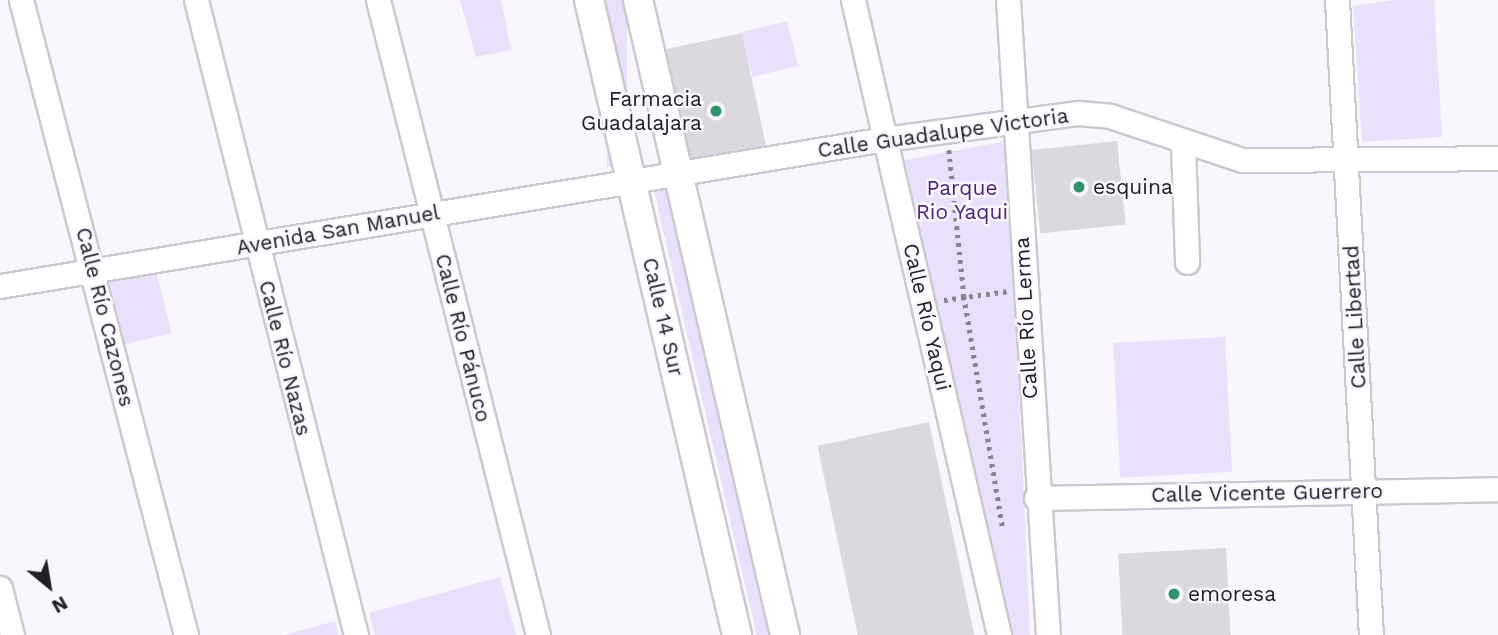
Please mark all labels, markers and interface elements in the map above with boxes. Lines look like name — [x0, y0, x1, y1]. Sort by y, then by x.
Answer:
place label: Farmacia Guadalajara — [581, 86, 702, 136]
marker: Farmacia Guadalajara — [708, 103, 724, 119]
street label: Calle Guadalupe Victoria — [816, 103, 1070, 163]
place label: esquina — [1093, 174, 1173, 200]
park label: Parque Rio Yaqui — [916, 175, 1008, 225]
marker: esquina — [1071, 179, 1087, 195]
street label: Avenida San Manuel — [234, 200, 442, 260]
street label: Calle Río Cazones — [71, 225, 139, 409]
street label: Calle Río Lerma — [1009, 236, 1043, 400]
street label: Calle Río Yaqui — [898, 240, 956, 394]
street label: Calle Libertad — [1339, 245, 1371, 389]
street label: Calle Río Pánuco — [430, 251, 496, 425]
street label: Calle 14 Sur — [637, 255, 689, 379]
street label: Calle Río Nazas — [254, 278, 316, 438]
street label: Calle Vicente Guerrero — [1151, 478, 1383, 508]
north arrow — [14, 551, 84, 621]
place label: emoresa — [1188, 581, 1276, 607]
marker: emoresa — [1166, 586, 1182, 602]
text: N — [48, 591, 72, 618]

